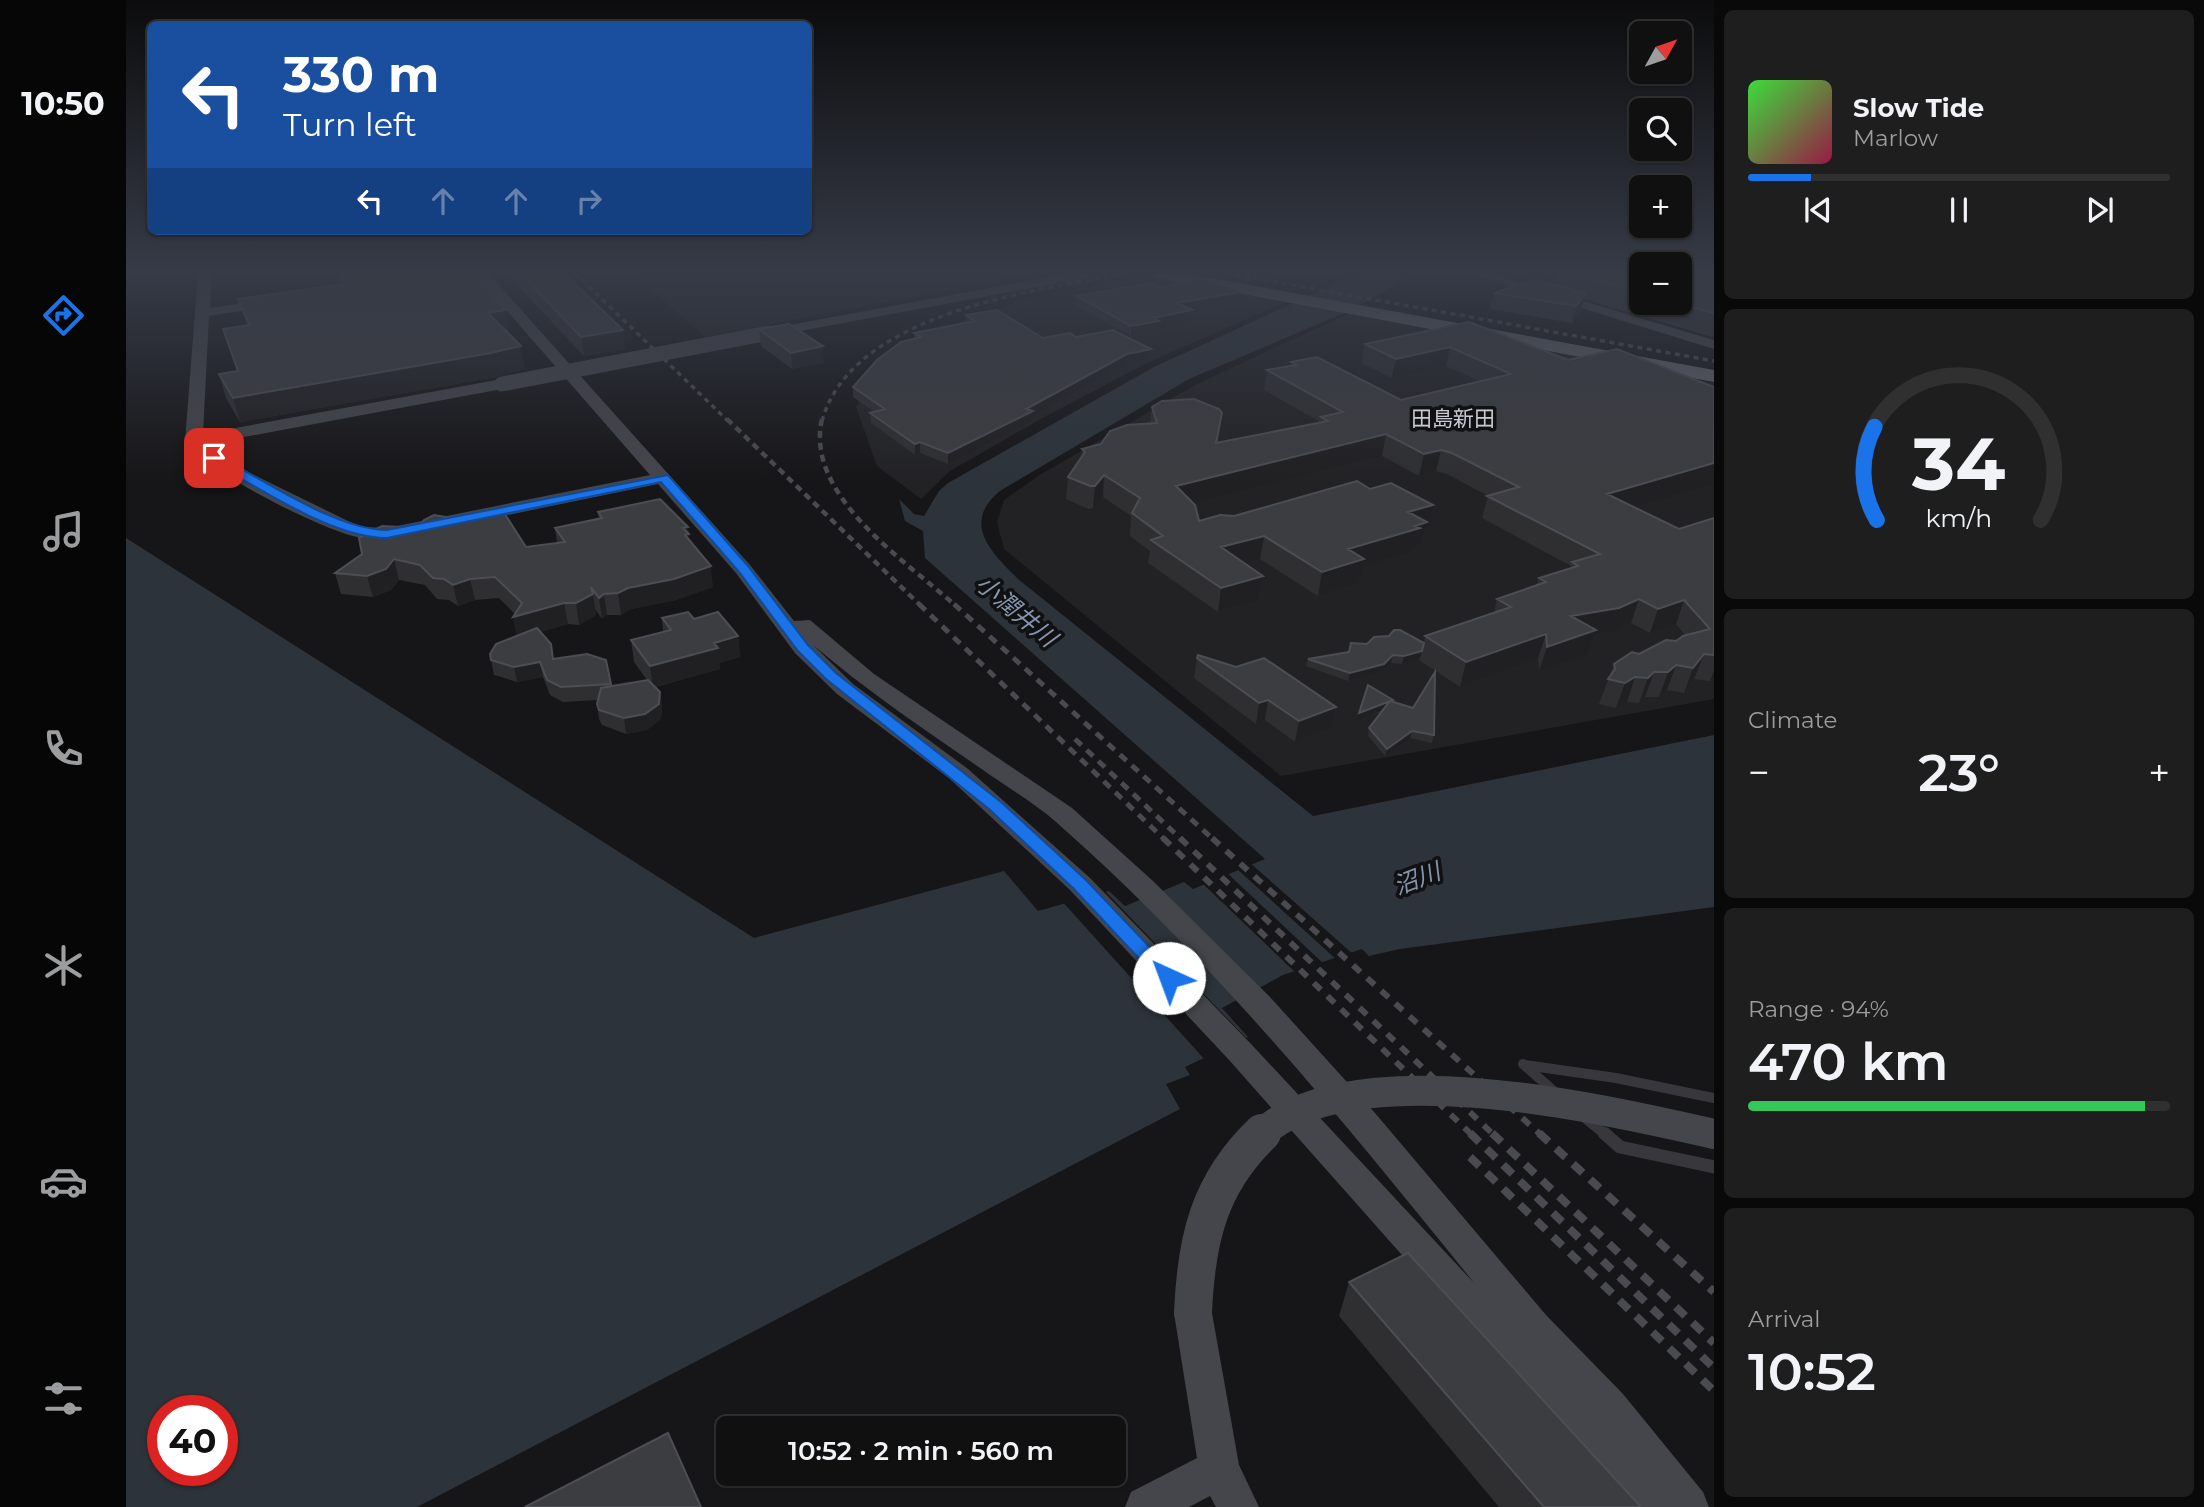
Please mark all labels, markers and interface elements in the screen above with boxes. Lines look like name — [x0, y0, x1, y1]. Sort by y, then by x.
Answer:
north arrow — [1629, 21, 1692, 84]
map controls — [1629, 21, 1692, 315]
text: 330 m — [283, 45, 439, 104]
icon: left — [168, 49, 259, 140]
text: 10:50 — [21, 84, 105, 123]
text: Slow Tide — [1853, 92, 1984, 124]
button: search — [1629, 98, 1692, 161]
text: Turn left — [283, 105, 417, 144]
text: Marlow — [1853, 124, 1938, 152]
button: + — [1629, 175, 1692, 238]
icon: left — [351, 182, 389, 220]
icon: ahead — [424, 182, 462, 220]
icon: ahead — [497, 182, 535, 220]
icon: right — [570, 182, 608, 220]
icon: previous — [1799, 191, 1837, 229]
icon: pause — [1940, 191, 1978, 229]
icon: next — [2081, 191, 2119, 229]
button: − — [1629, 252, 1692, 315]
icon: directions — [39, 291, 88, 340]
district label: 田島新田 — [1411, 406, 1495, 431]
text: 34 — [1911, 421, 2006, 509]
pin — [184, 428, 244, 488]
icon: arrive — [195, 439, 233, 477]
text: km/h — [1926, 503, 1992, 533]
icon: music — [39, 507, 88, 556]
water label: 小潤井川 — [970, 569, 1065, 655]
text: Climate — [1748, 706, 1837, 734]
icon: phone — [39, 724, 88, 773]
text: 23° — [1918, 741, 2000, 804]
text: − — [1748, 749, 1770, 796]
text: + — [2148, 749, 2170, 796]
water label: 沼川 — [1389, 855, 1447, 901]
icon: climate — [39, 941, 88, 990]
position arrow — [1132, 941, 1206, 1015]
text: Range · 94% — [1748, 995, 1889, 1023]
text: 470 km — [1748, 1030, 1948, 1093]
icon: car — [39, 1157, 88, 1206]
text: Arrival — [1748, 1305, 1821, 1333]
text: 10:52 — [1748, 1340, 1876, 1403]
icon: filters — [39, 1374, 88, 1423]
speed limit sign: 40 — [147, 1395, 238, 1486]
text: 10:52 · 2 min · 560 m — [788, 1435, 1054, 1467]

